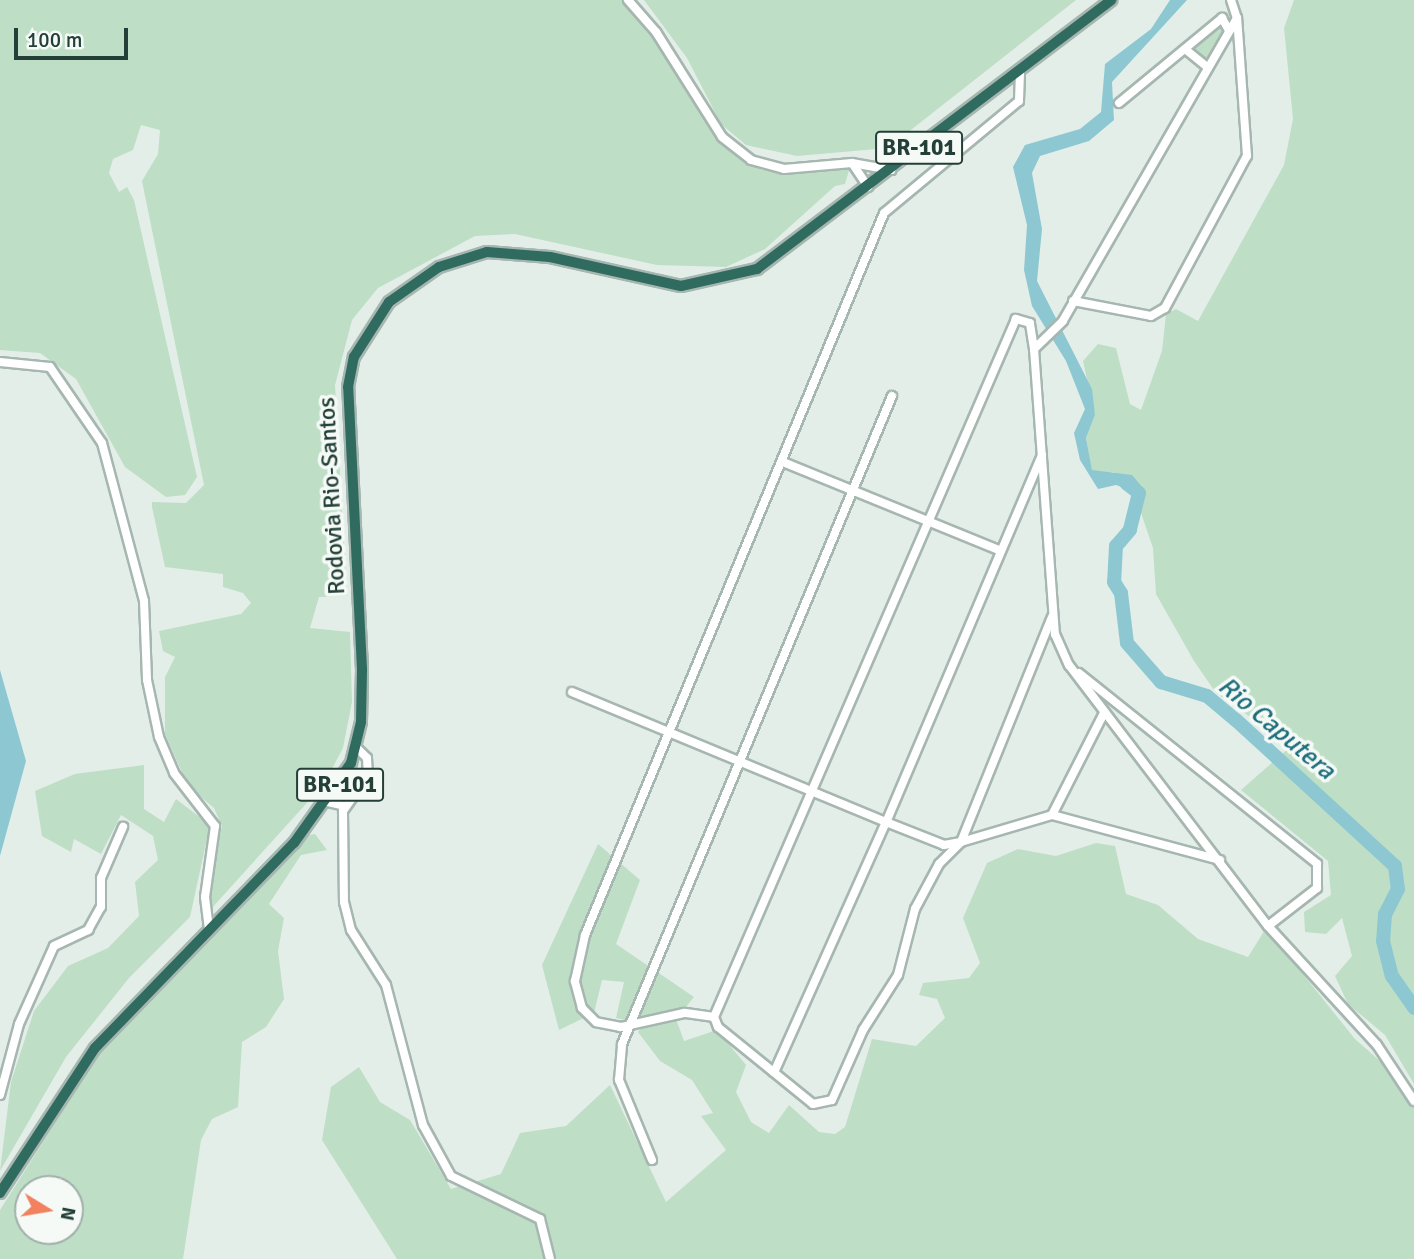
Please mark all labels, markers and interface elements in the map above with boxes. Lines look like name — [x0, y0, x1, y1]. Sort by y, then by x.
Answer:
scale bar — [18, 14, 131, 58]
text: 100 m — [27, 27, 82, 53]
road number: BR-101 — [874, 128, 964, 168]
street label: Rodovia Rio-Santos — [312, 397, 352, 595]
water label: Rio Caputera — [1211, 671, 1341, 787]
road number: BR-101 — [294, 765, 386, 804]
north arrow — [14, 1175, 84, 1245]
text: N — [55, 1205, 81, 1222]

